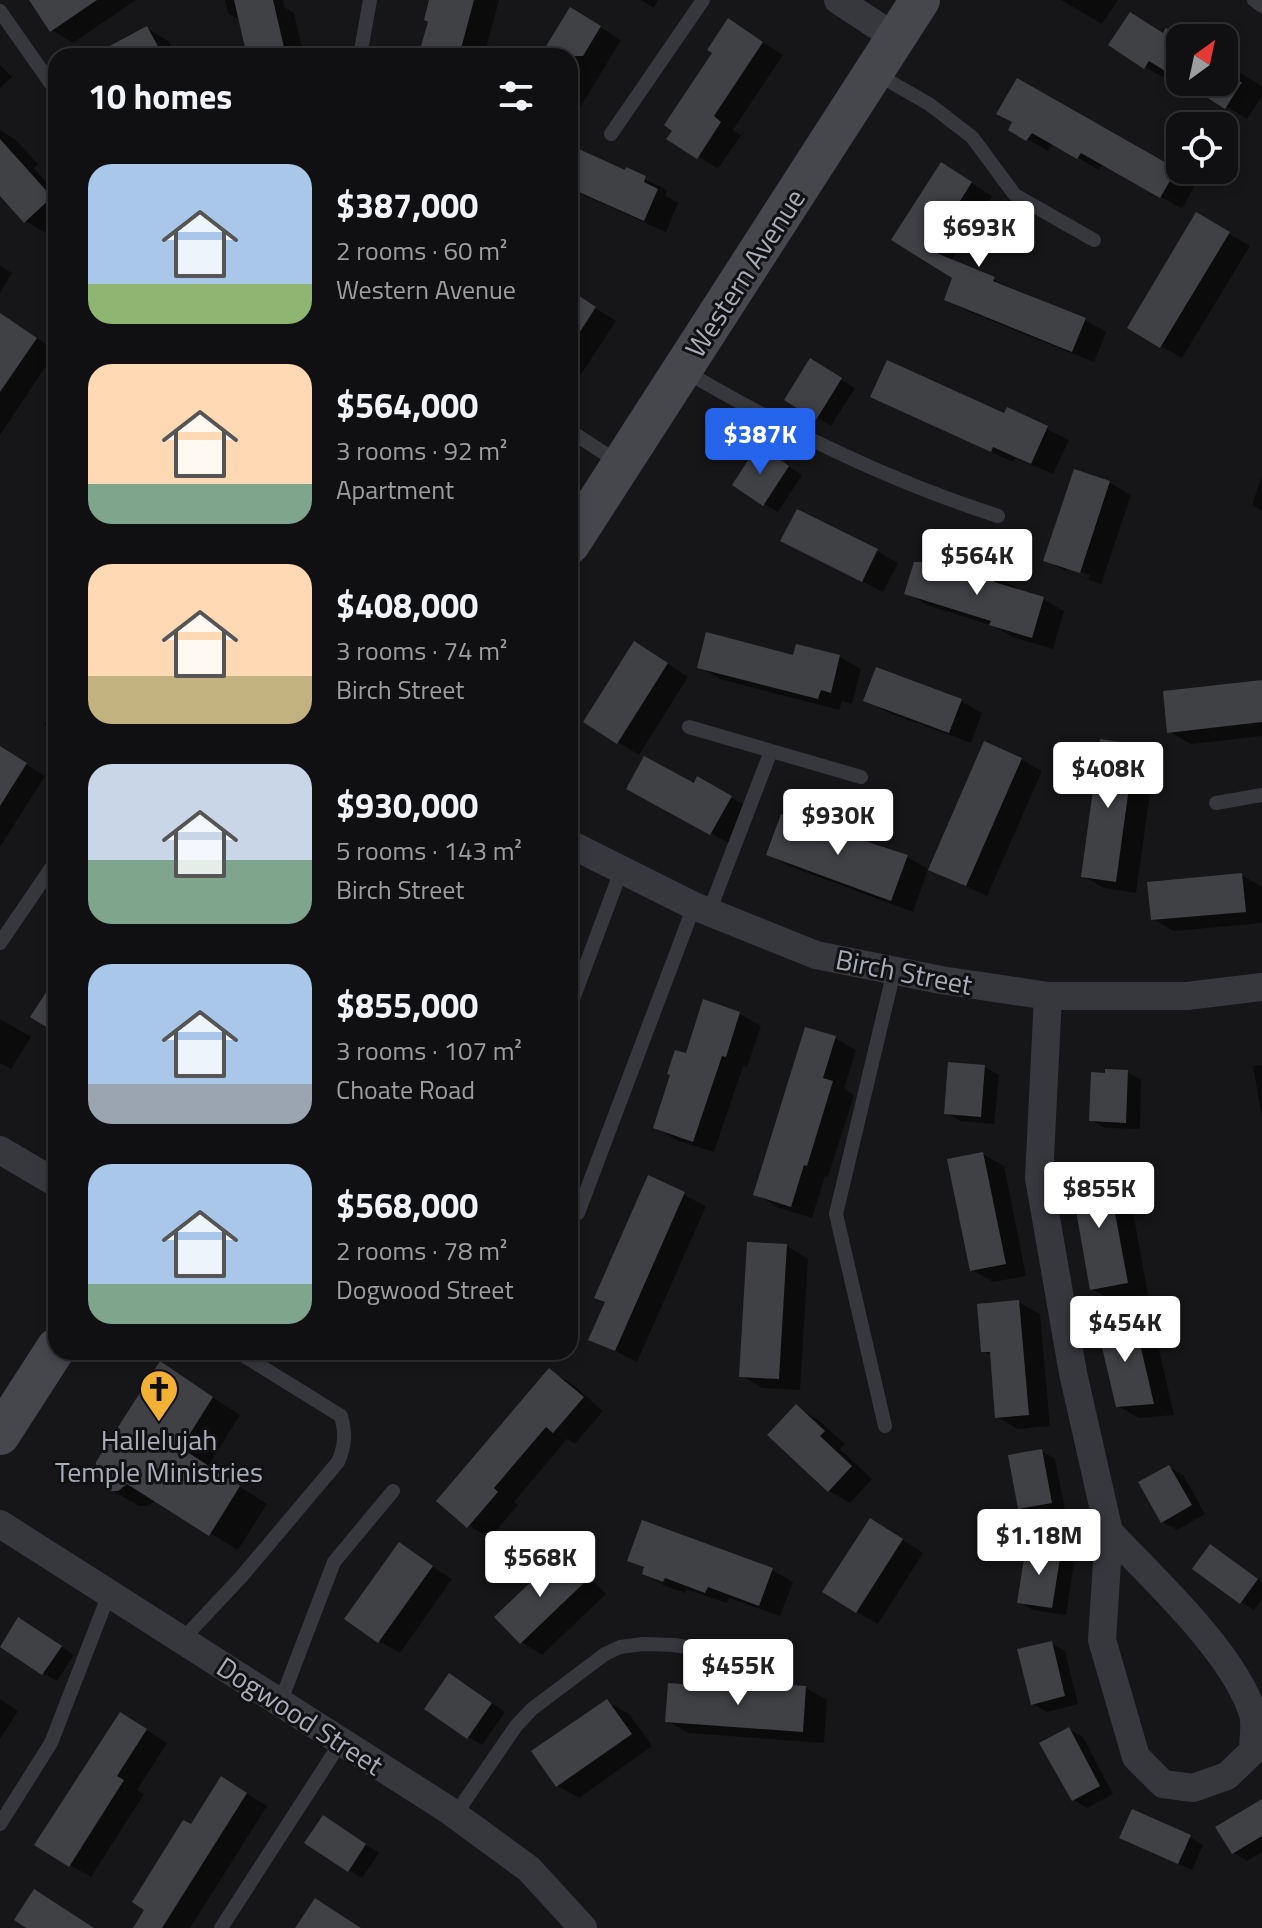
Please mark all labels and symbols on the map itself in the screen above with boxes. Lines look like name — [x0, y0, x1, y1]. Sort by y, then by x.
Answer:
north arrow — [1166, 24, 1238, 96]
street label: Western Avenue — [674, 180, 815, 366]
pin: $693K — [923, 201, 1035, 269]
pin: $387K — [704, 408, 816, 476]
pin: $564K — [921, 529, 1033, 597]
pin: $408K — [1052, 742, 1164, 810]
pin: $930K — [782, 789, 894, 857]
street label: Birch Street — [832, 937, 976, 1006]
pin: $855K — [1043, 1162, 1155, 1230]
pin: $454K — [1069, 1296, 1181, 1364]
church icon: Hallelujah Temple Ministries — [138, 1368, 180, 1423]
place label: Hallelujah Temple Ministries — [55, 1418, 263, 1493]
pin: $1.18M — [974, 1509, 1104, 1577]
pin: $568K — [484, 1531, 596, 1599]
pin: $455K — [682, 1639, 794, 1707]
street label: Dogwood Street — [208, 1645, 392, 1786]

